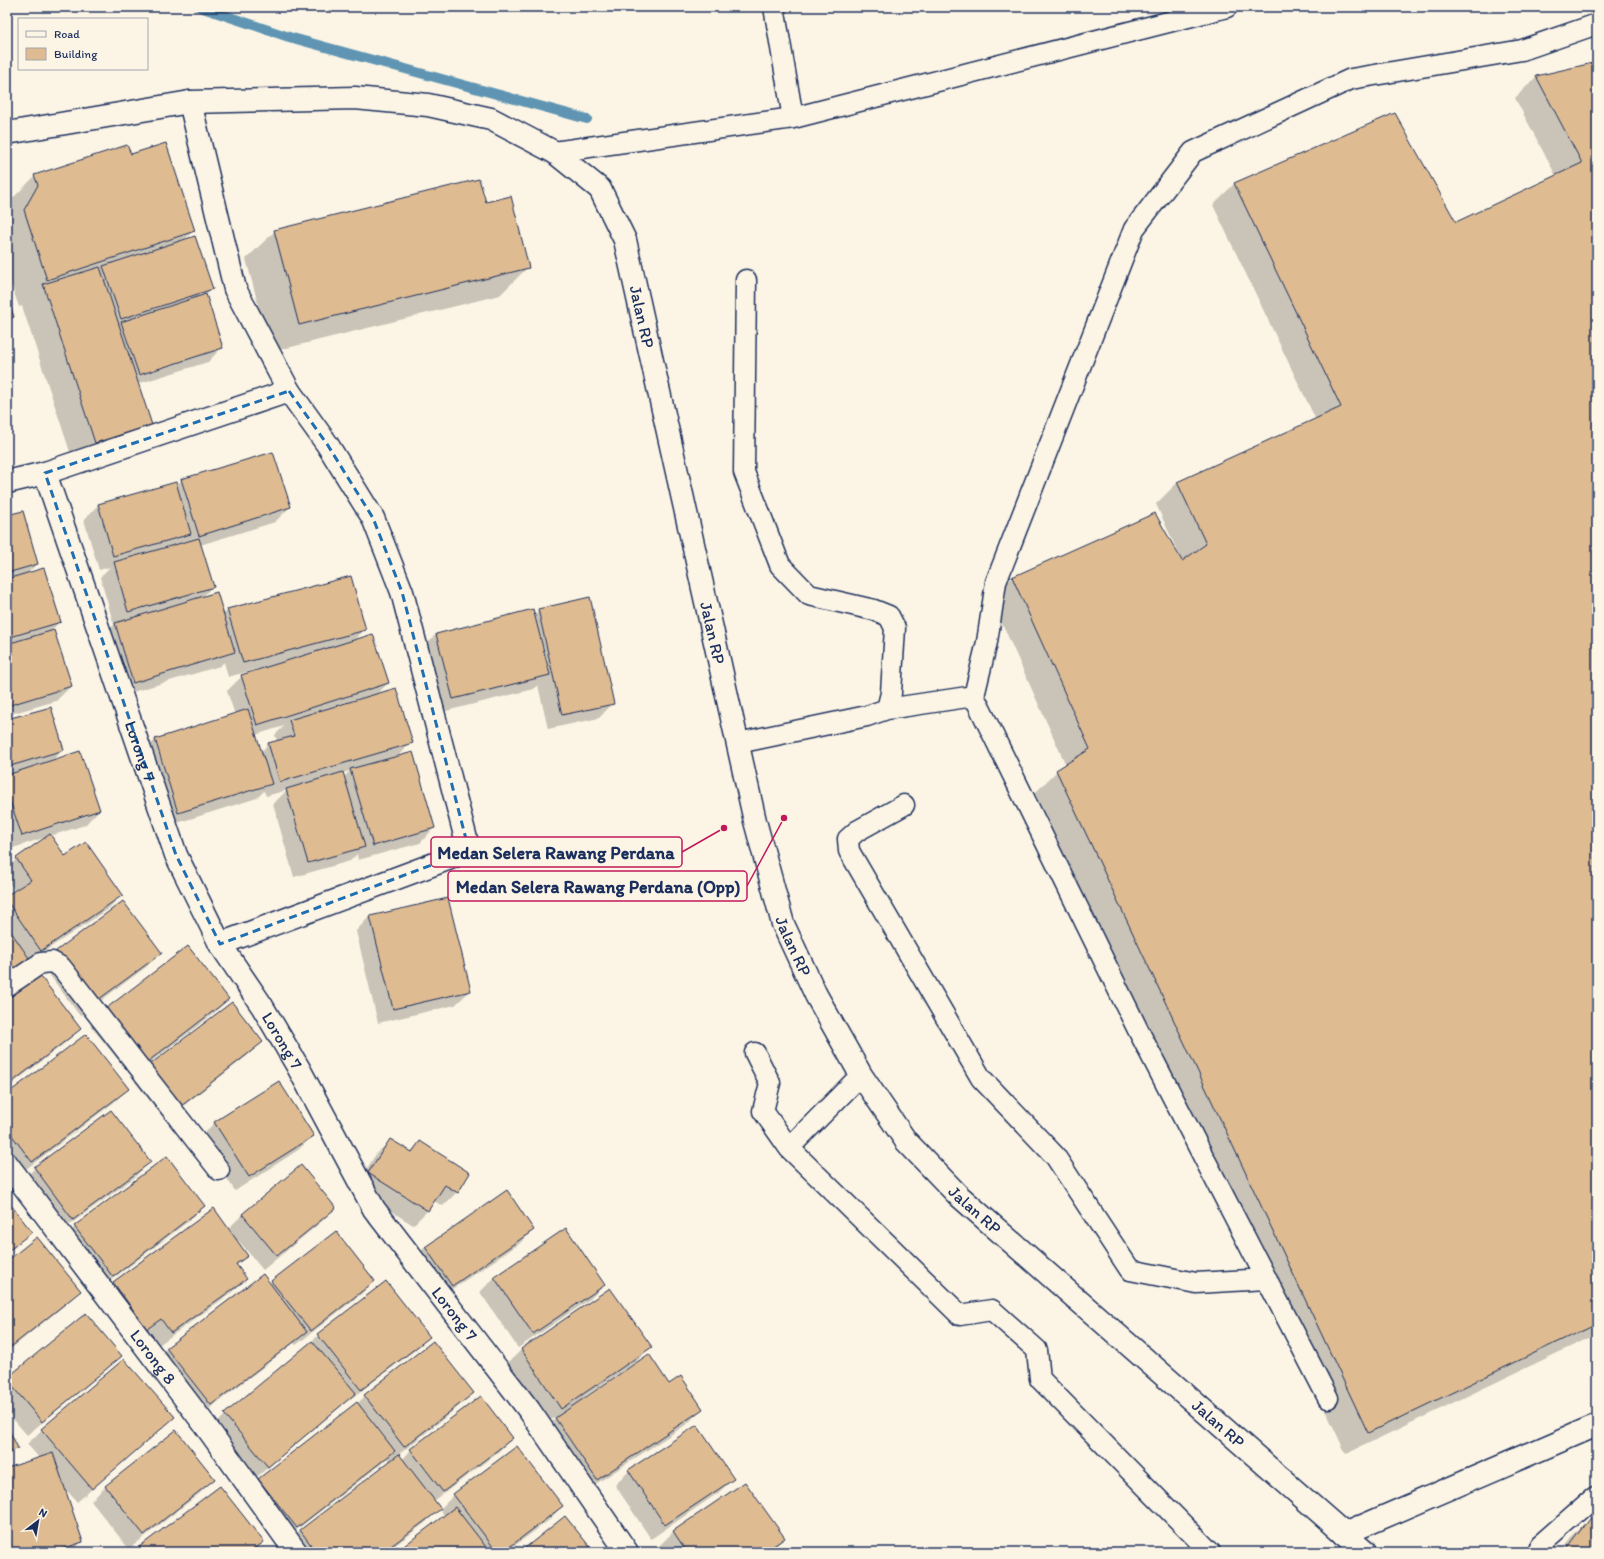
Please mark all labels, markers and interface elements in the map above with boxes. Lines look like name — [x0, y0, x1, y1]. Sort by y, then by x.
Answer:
legend — [18, 18, 148, 70]
text: Road — [54, 27, 80, 41]
text: Building — [54, 47, 98, 61]
street label: Jalan RP — [625, 284, 659, 350]
street label: Jalan RP — [696, 600, 730, 666]
street label: Lorong 7 — [121, 718, 160, 785]
callout: Medan Selera Rawang Perdana — [431, 837, 682, 867]
text: Medan Selera Rawang Perdana — [437, 842, 675, 864]
callout: Medan Selera Rawang Perdana (Opp) — [448, 871, 747, 901]
text: Medan Selera Rawang Perdana (Opp) — [456, 876, 740, 898]
street label: Jalan RP — [771, 914, 816, 979]
street label: Lorong 7 — [258, 1008, 307, 1073]
street label: Jalan RP — [944, 1181, 1005, 1238]
street label: Lorong 7 — [428, 1283, 482, 1345]
street label: Lorong 8 — [126, 1325, 180, 1388]
street label: Jalan RP — [1188, 1395, 1249, 1452]
north arrow — [18, 1501, 58, 1541]
text: N — [36, 1505, 49, 1520]

